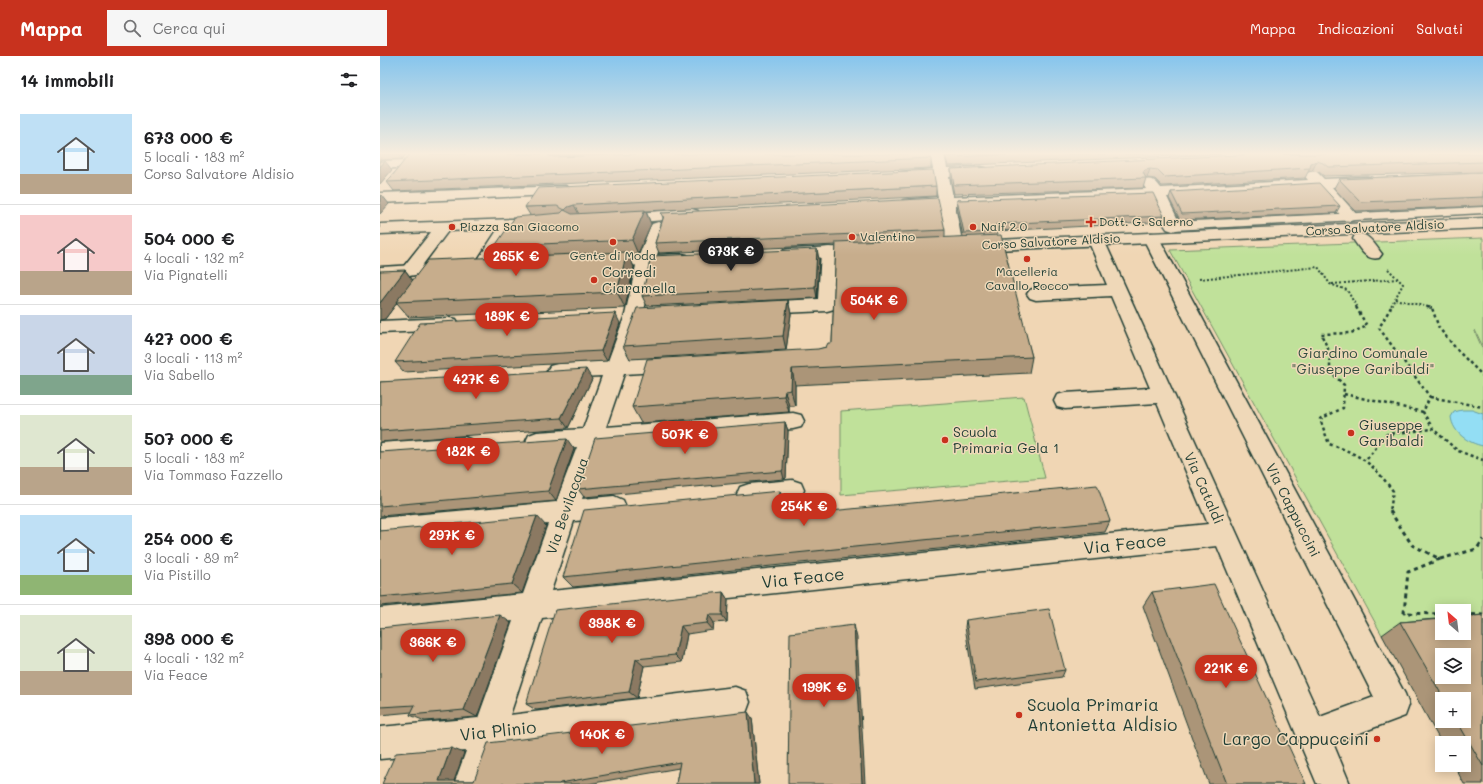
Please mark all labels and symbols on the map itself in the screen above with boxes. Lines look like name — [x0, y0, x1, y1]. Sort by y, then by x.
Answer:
place label: Dott. G. Salerno — [1099, 213, 1193, 229]
street label: Corso Salvatore Aldisio — [1305, 215, 1445, 239]
marker: Dott. G. Salerno — [1086, 217, 1096, 227]
place label: Piazza San Giacomo — [460, 218, 579, 234]
place label: Naif 2.0 — [981, 218, 1028, 234]
marker: Piazza San Giacomo — [447, 222, 457, 232]
marker: Naif 2.0 — [968, 222, 978, 232]
place label: Valentino — [860, 228, 915, 244]
street label: Corso Salvatore Aldisio — [981, 229, 1121, 253]
marker: Valentino — [847, 232, 857, 242]
marker: Gente di Moda — [608, 237, 618, 247]
pin: 673K € — [698, 238, 764, 272]
pin: 265K € — [483, 243, 549, 277]
place label: Gente di Moda — [570, 247, 656, 263]
marker: Macelleria Cavallo Rocco — [1022, 254, 1032, 264]
place label: Corredi Ciaramella — [602, 262, 676, 297]
place label: Macelleria Cavallo Rocco — [986, 263, 1068, 293]
marker: Corredi Ciaramella — [589, 275, 599, 285]
pin: 504K € — [841, 287, 907, 321]
pin: 189K € — [474, 303, 540, 337]
park label: Giardino Comunale "Giuseppe Garibaldi" — [1292, 343, 1434, 378]
pin: 427K € — [443, 366, 509, 400]
place label: Giuseppe Garibaldi — [1359, 415, 1424, 450]
pin: 507K € — [652, 421, 718, 455]
place label: Scuola Primaria Gela 1 — [953, 422, 1059, 457]
marker: Giuseppe Garibaldi — [1346, 428, 1356, 438]
marker: Scuola Primaria Gela 1 — [940, 435, 950, 445]
pin: 182K € — [435, 438, 501, 472]
street label: Via Cataldi — [1180, 449, 1229, 527]
street label: Via Bevilacqua — [541, 455, 592, 557]
street label: Via Cappuccini — [1262, 460, 1325, 560]
pin: 254K € — [771, 493, 837, 527]
pin: 297K € — [419, 522, 485, 556]
street label: Via Feace — [1082, 528, 1167, 558]
street label: Via Feace — [760, 562, 845, 592]
north arrow — [1435, 604, 1471, 640]
pin: 398K € — [579, 610, 645, 644]
pin: 366K € — [400, 629, 466, 663]
pin: 221K € — [1193, 655, 1259, 689]
pin: 199K € — [791, 674, 857, 708]
place label: Scuola Primaria Antonietta Aldisio — [1027, 693, 1177, 735]
marker: Scuola Primaria Antonietta Aldisio — [1014, 710, 1024, 720]
street label: Via Plinio — [459, 715, 537, 745]
pin: 140K € — [569, 721, 635, 755]
place label: Largo Cappuccini — [1223, 727, 1369, 749]
marker: Largo Cappuccini — [1372, 734, 1382, 744]

